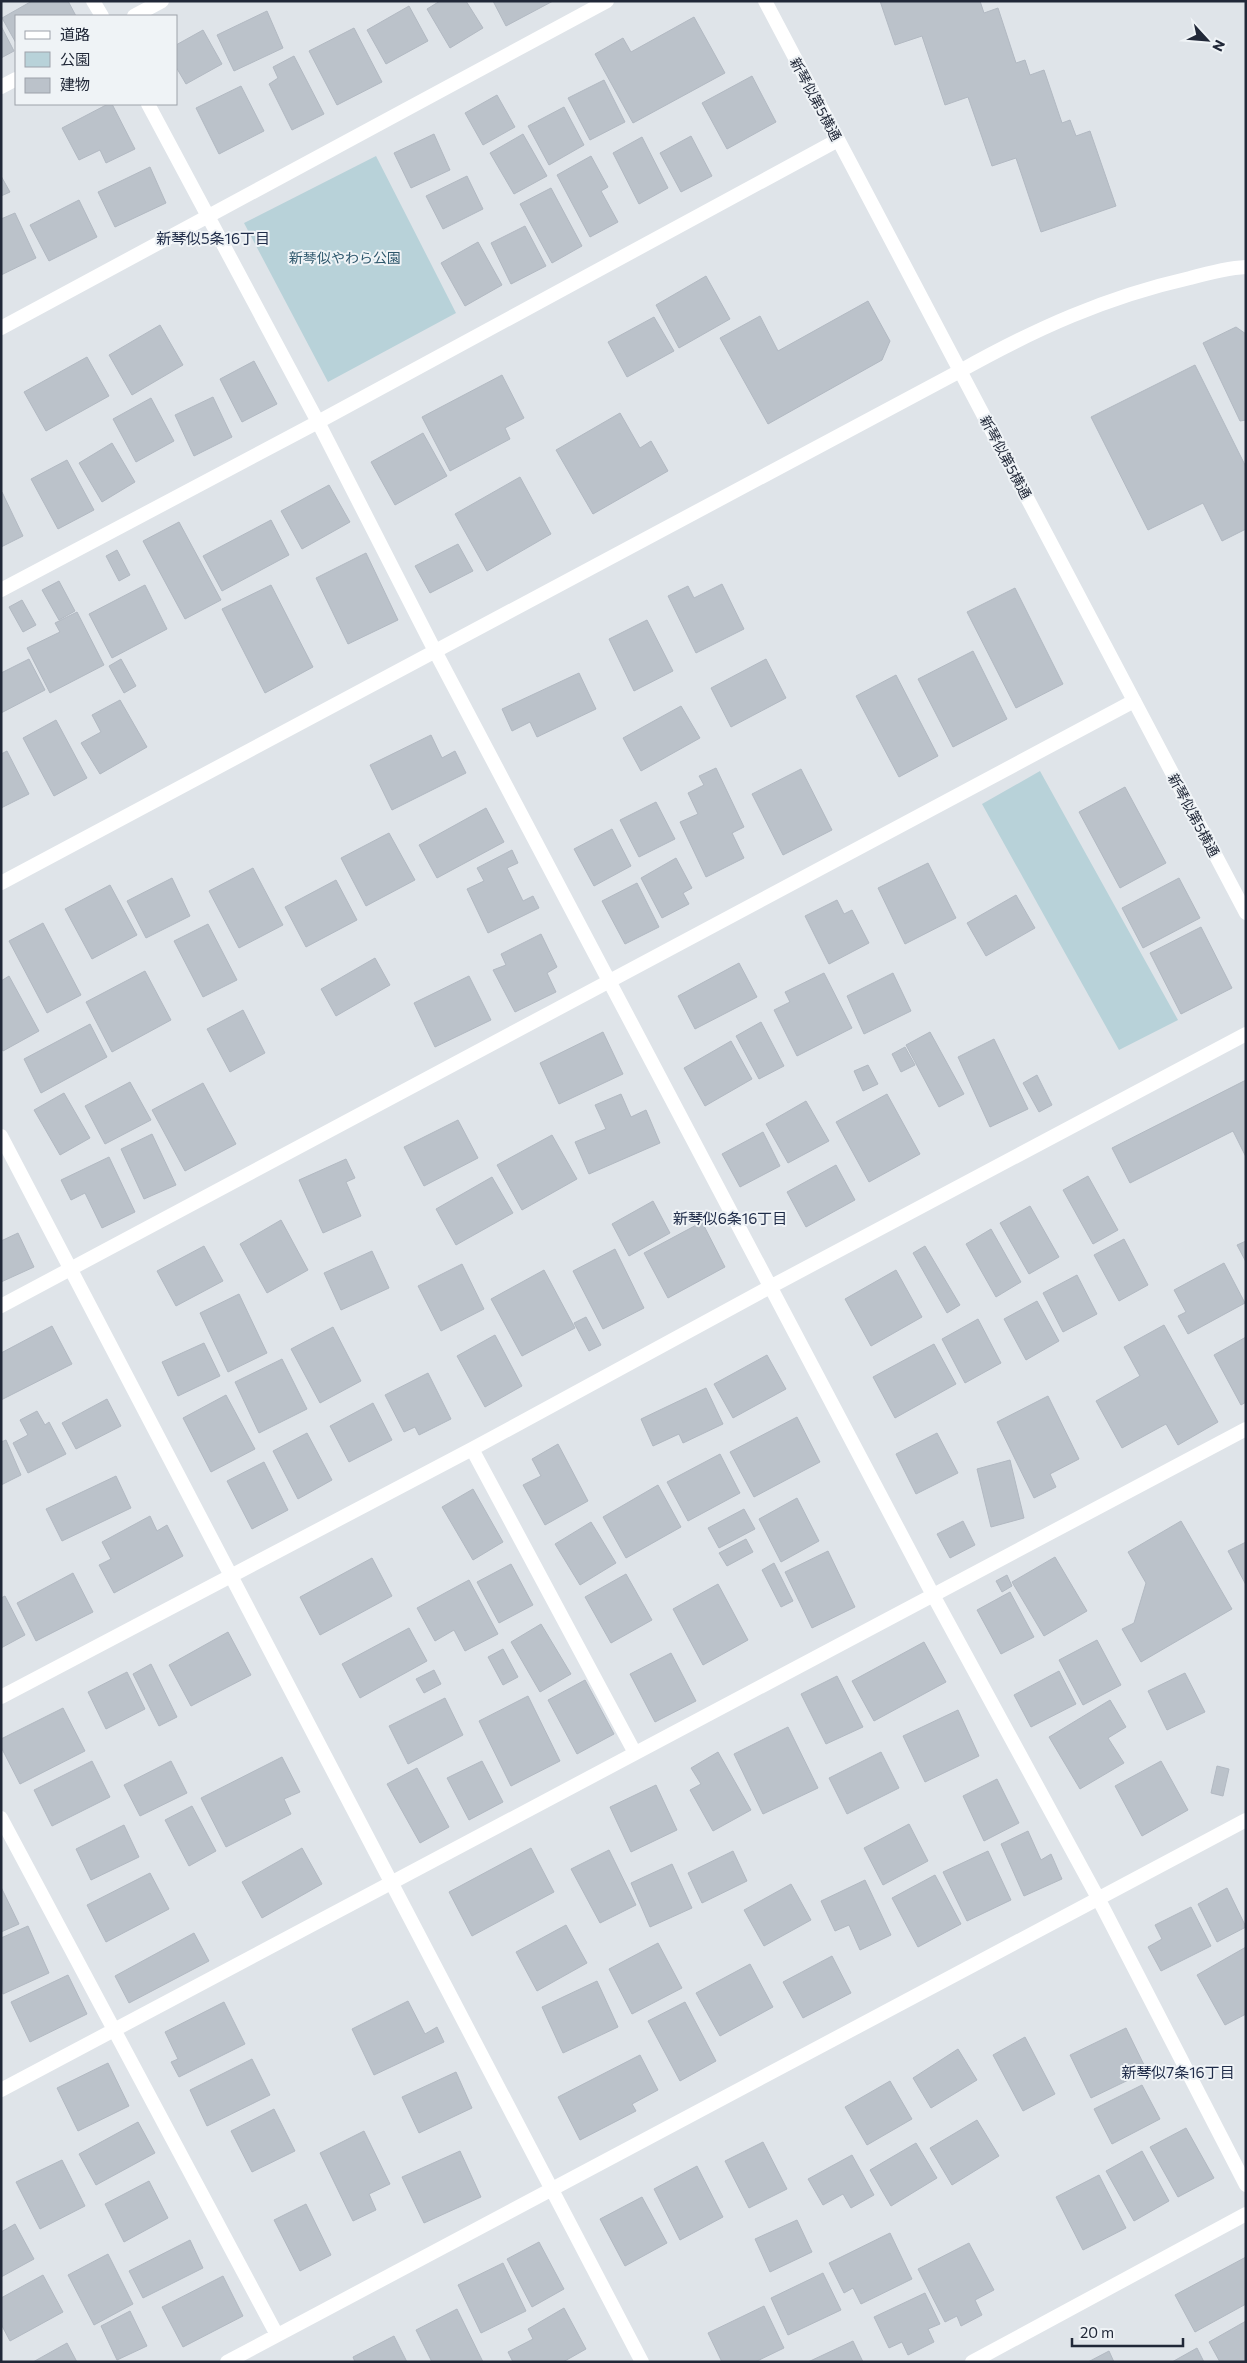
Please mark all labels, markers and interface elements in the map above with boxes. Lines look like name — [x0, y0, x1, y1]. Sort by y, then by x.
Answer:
legend — [15, 15, 178, 105]
north arrow — [1182, 15, 1232, 65]
text: 道路 — [60, 25, 90, 43]
text: N — [1209, 37, 1229, 54]
text: 公園 — [60, 50, 90, 68]
street label: 新琴似第5横通 — [787, 54, 845, 144]
text: 建物 — [60, 75, 90, 93]
district label: 新琴似5条16丁目 — [156, 229, 270, 247]
park label: 新琴似やわら公園 — [289, 249, 401, 266]
street label: 新琴似第5横通 — [977, 412, 1035, 502]
street label: 新琴似第5横通 — [1165, 770, 1223, 860]
district label: 新琴似6条16丁目 — [673, 1209, 787, 1227]
district label: 新琴似7条16丁目 — [1121, 2063, 1235, 2081]
scale bar — [1072, 2316, 1183, 2348]
text: 20 m — [1080, 2323, 1114, 2341]

